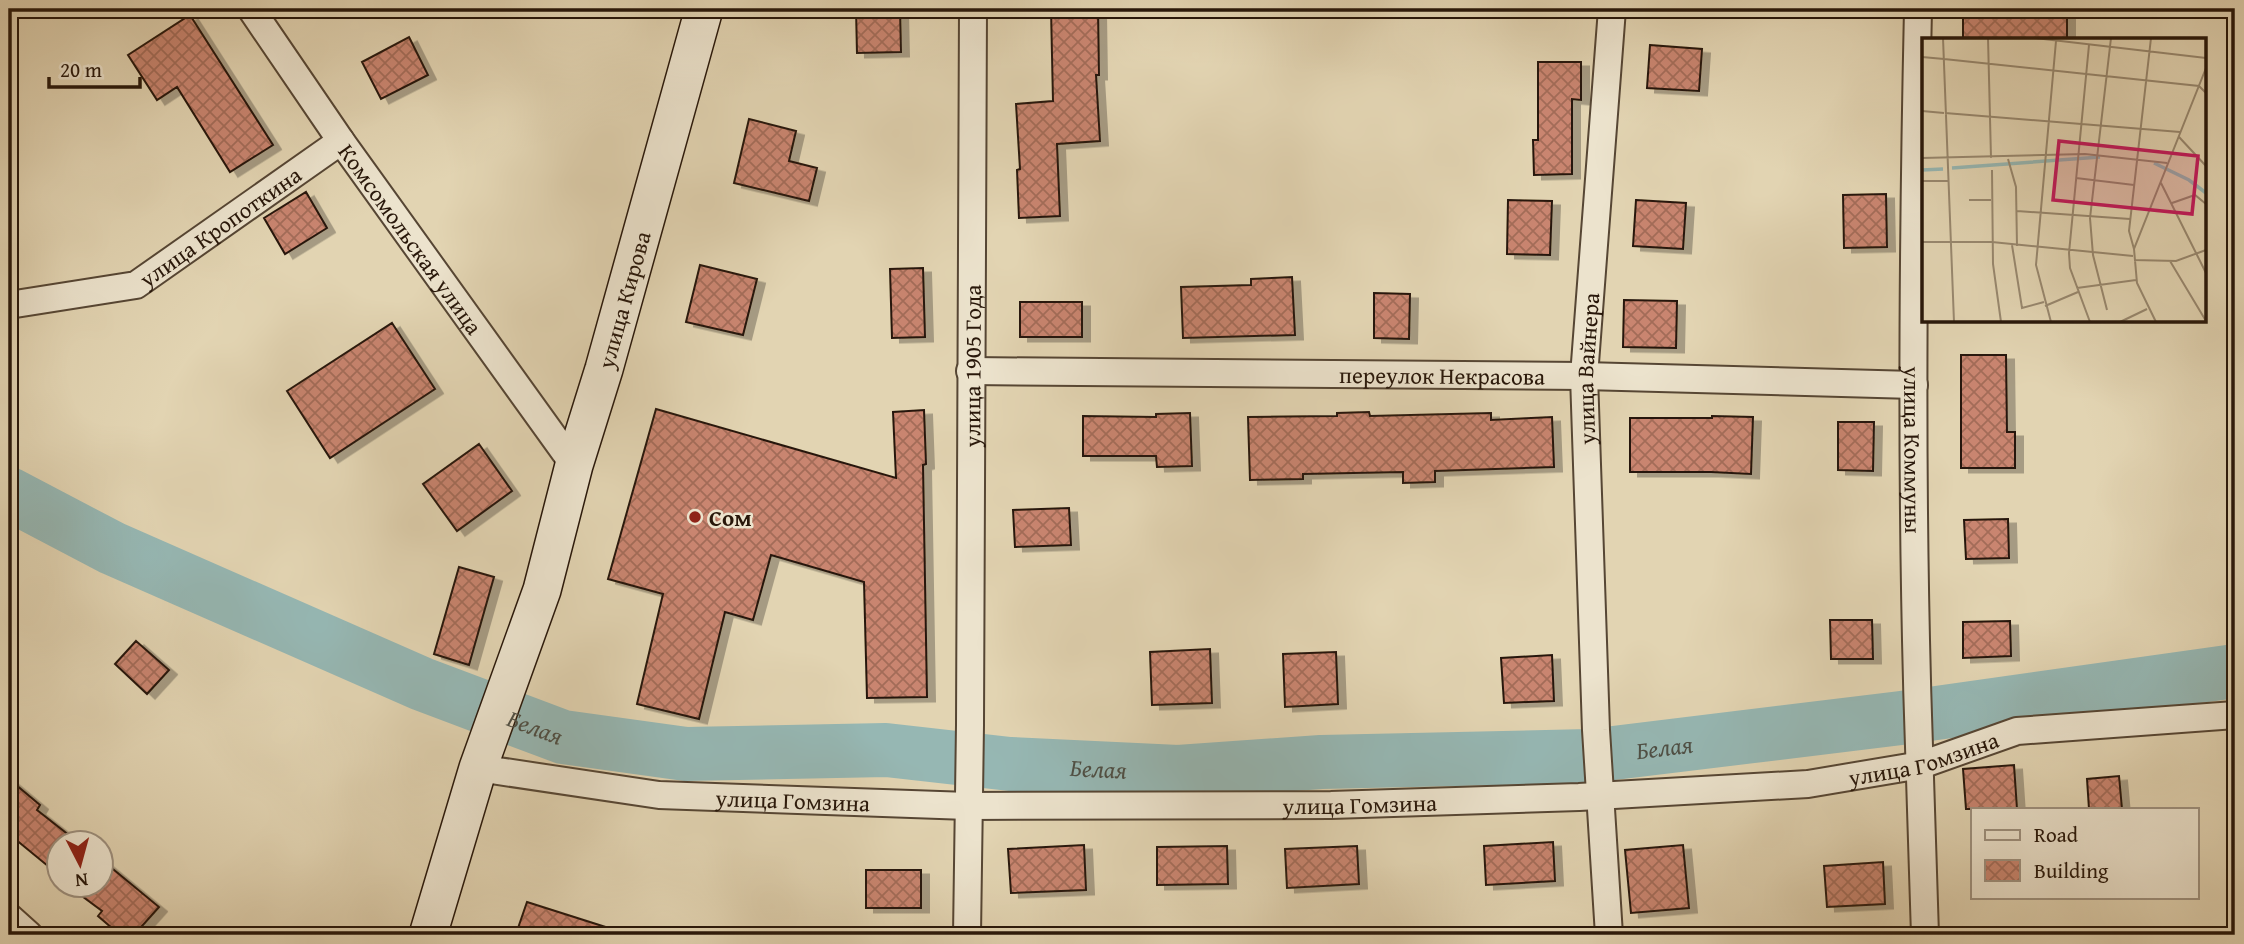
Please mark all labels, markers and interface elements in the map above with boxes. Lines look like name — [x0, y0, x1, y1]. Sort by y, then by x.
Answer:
inset map — [1922, 38, 2206, 322]
scale bar — [49, 46, 140, 90]
text: 20 m — [60, 54, 102, 85]
street label: Комсомольская улица — [331, 136, 491, 341]
street label: улица Кропоткина — [131, 158, 308, 295]
street label: улица Кирова — [588, 227, 658, 373]
street label: улица 1905 Года — [955, 284, 988, 449]
street label: улица Вайнера — [1567, 291, 1607, 446]
street label: переулок Некрасова — [1339, 358, 1545, 392]
street label: улица Коммуны — [1897, 365, 1931, 534]
place label: Сом — [709, 501, 752, 534]
marker: Сом — [687, 509, 703, 525]
water label: Белая — [503, 700, 569, 753]
street label: улица Гомзина — [1845, 722, 2003, 794]
water label: Белая — [1634, 726, 1695, 768]
water label: Белая — [1069, 749, 1128, 787]
street label: улица Гомзина — [714, 780, 871, 819]
street label: улица Гомзина — [1281, 785, 1438, 822]
legend — [1971, 808, 2198, 898]
text: Road — [2034, 819, 2079, 850]
north arrow — [46, 828, 116, 898]
text: Building — [2034, 855, 2109, 886]
text: N — [74, 866, 90, 896]

